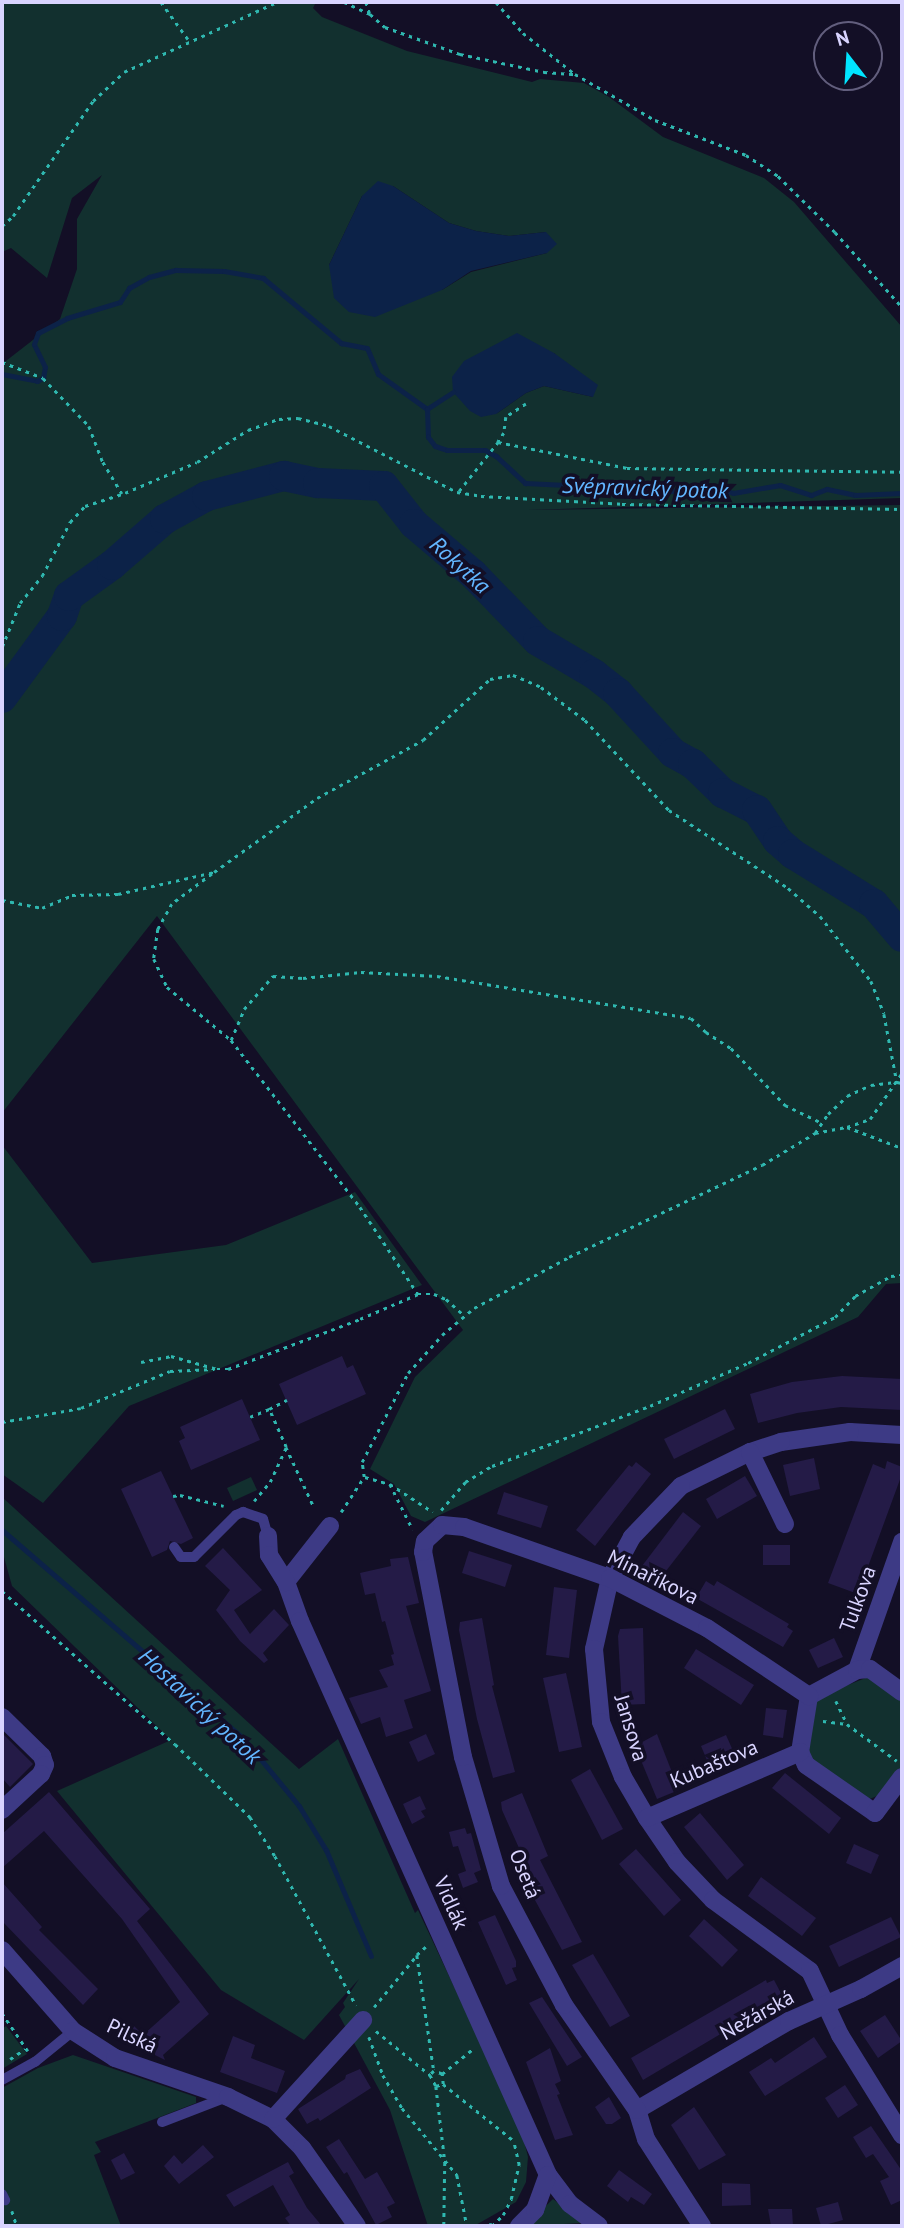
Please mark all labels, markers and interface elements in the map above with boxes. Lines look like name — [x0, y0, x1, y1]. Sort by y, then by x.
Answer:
north arrow — [813, 21, 883, 91]
text: N — [833, 25, 852, 51]
water label: Svépravický potok — [561, 471, 729, 505]
water label: Rokytka — [424, 531, 496, 599]
street label: Minaříkova — [603, 1544, 703, 1610]
street label: Tulkova — [834, 1563, 882, 1635]
water label: Hostavický potok — [133, 1642, 267, 1770]
street label: Jansova — [609, 1692, 653, 1764]
street label: Kubaštova — [666, 1734, 762, 1794]
street label: Osetá — [504, 1845, 546, 1903]
street label: Vidlák — [428, 1873, 474, 1933]
street label: Nežárská — [716, 1984, 798, 2046]
street label: Pilská — [103, 2013, 161, 2059]

